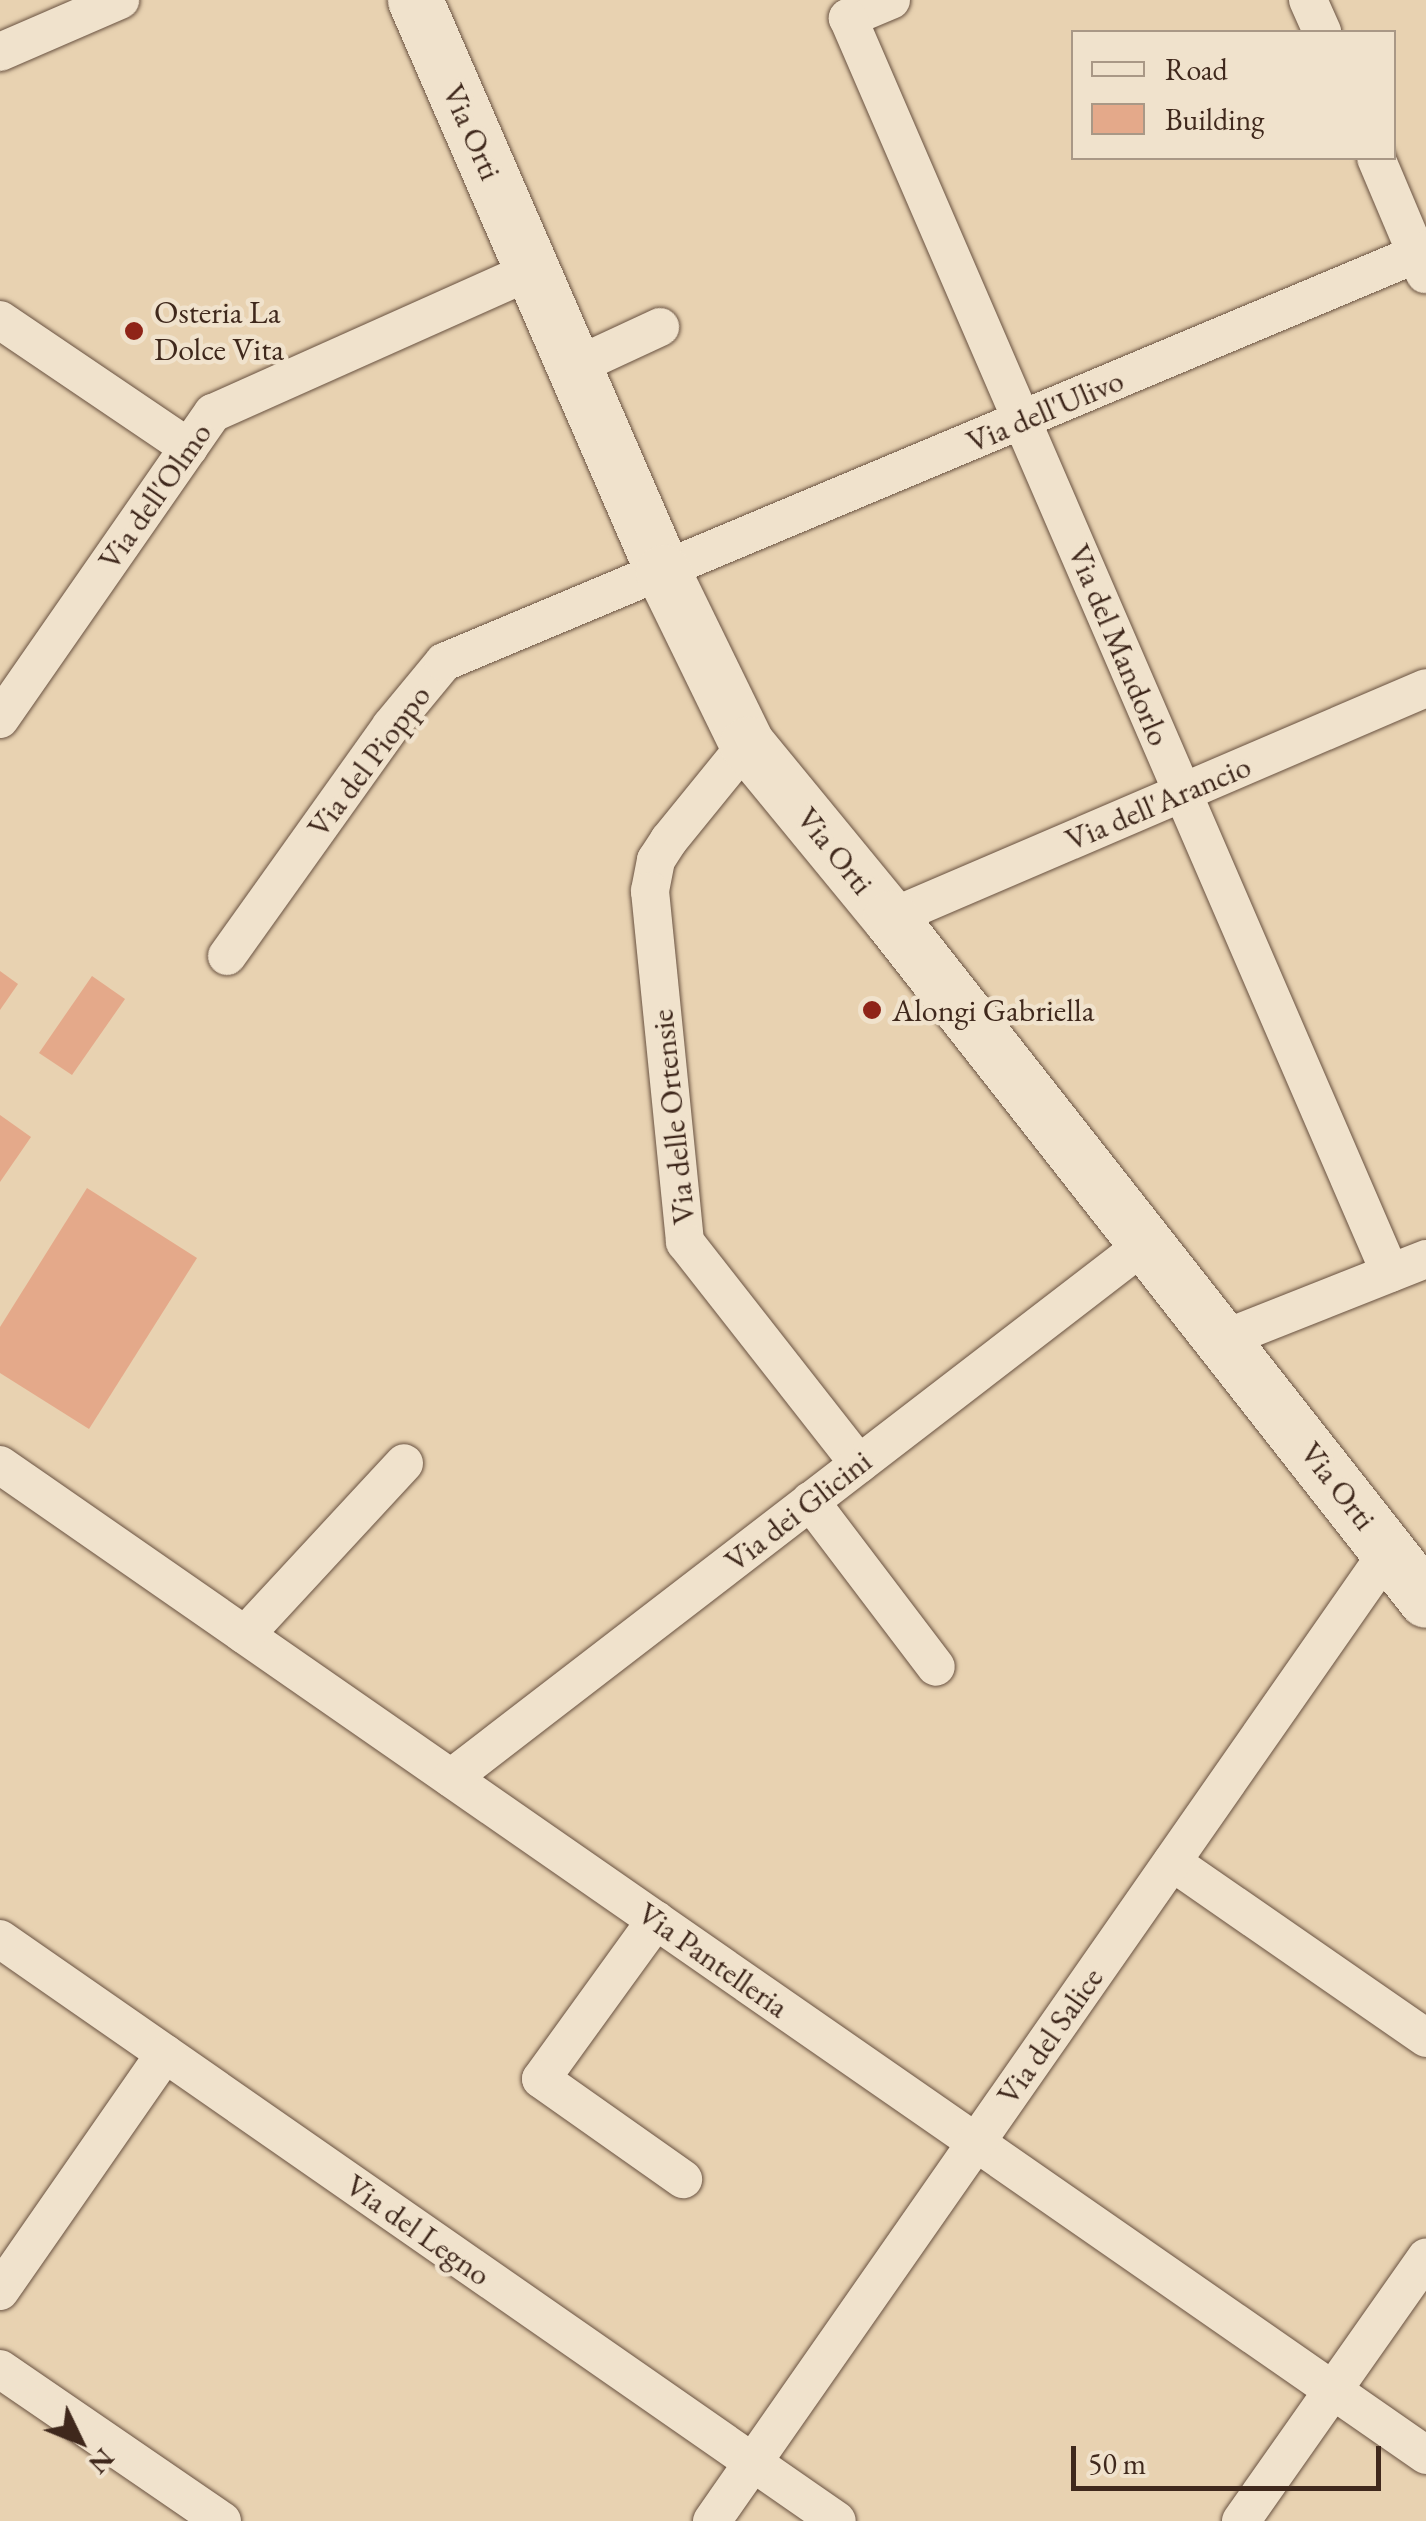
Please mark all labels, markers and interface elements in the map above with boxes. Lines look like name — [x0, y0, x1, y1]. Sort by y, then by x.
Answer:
legend — [1071, 30, 1396, 160]
text: Road — [1165, 50, 1228, 89]
street label: Via Orti — [434, 78, 510, 186]
text: Building — [1165, 100, 1264, 139]
place label: Osteria La Dolce Vita — [154, 294, 284, 369]
marker: Osteria La Dolce Vita — [123, 320, 145, 342]
street label: Via dell'Ulivo — [961, 361, 1129, 461]
street label: Via dell'Olmo — [90, 415, 220, 577]
street label: Via del Mandorlo — [1059, 539, 1179, 751]
street label: Via del Pioppo — [299, 677, 439, 845]
street label: Via dell'Arancio — [1060, 747, 1256, 859]
street label: Via Orti — [788, 800, 882, 902]
place label: Alongi Gabriella — [892, 991, 1094, 1029]
marker: Alongi Gabriella — [861, 999, 883, 1021]
street label: Via delle Ortensie — [643, 1008, 703, 1226]
street label: Via Orti — [1292, 1434, 1384, 1538]
street label: Via dei Glicini — [717, 1442, 879, 1580]
street label: Via Pantelleria — [630, 1894, 796, 2026]
street label: Via del Salice — [989, 1960, 1111, 2112]
street label: Via del Legno — [338, 2166, 498, 2294]
north arrow — [30, 2391, 130, 2491]
scale bar — [1076, 2426, 1386, 2488]
text: N — [81, 2441, 123, 2482]
text: 50 m — [1088, 2444, 1146, 2483]

